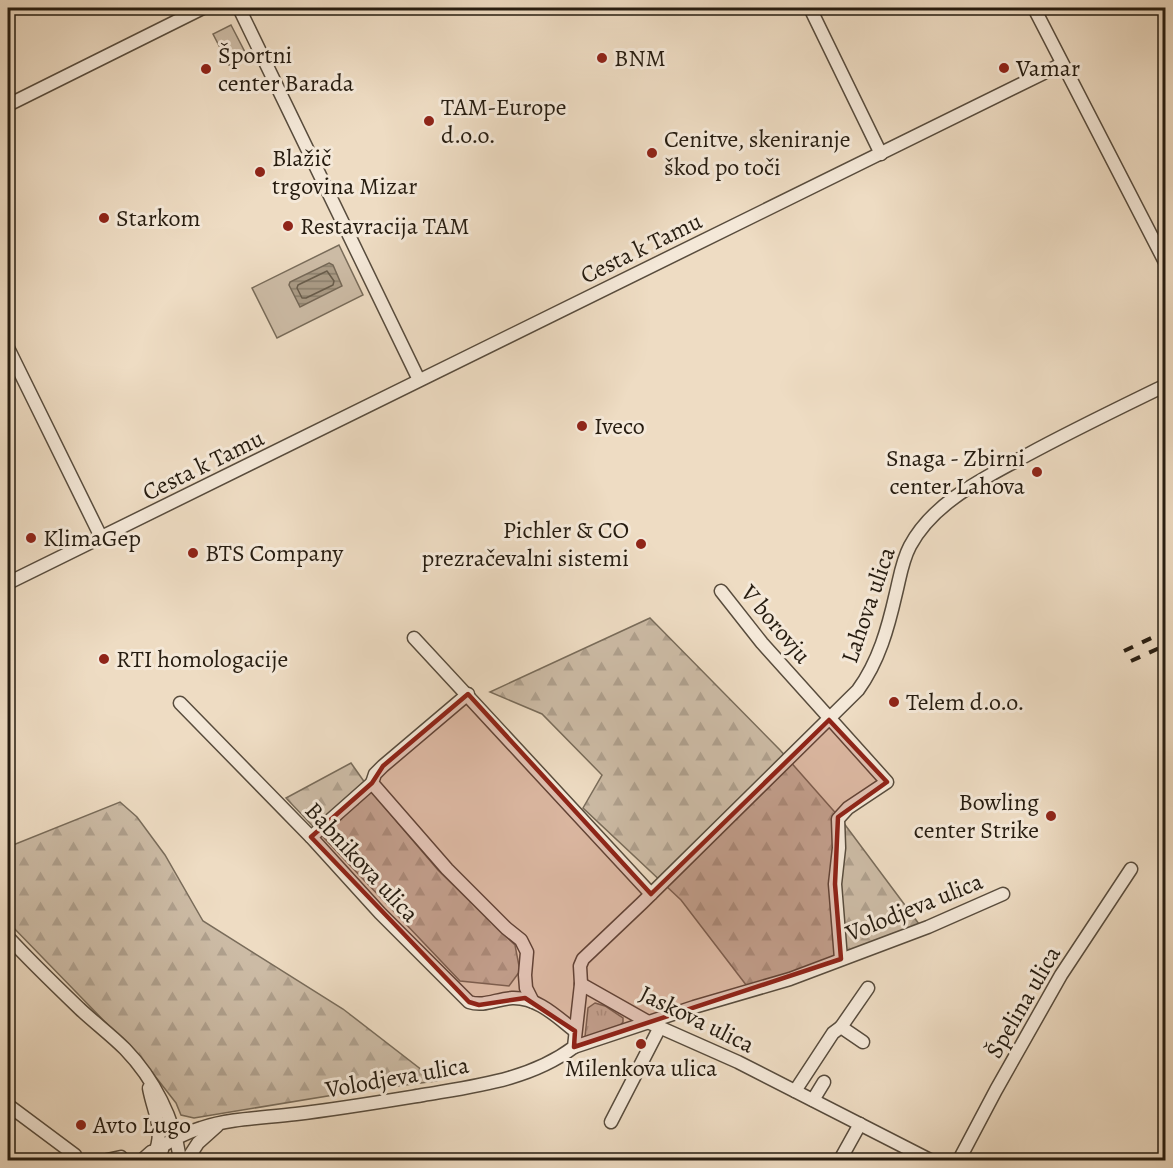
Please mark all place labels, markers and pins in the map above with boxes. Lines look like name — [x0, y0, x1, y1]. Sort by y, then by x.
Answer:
place label: Športni center Barada — [218, 39, 355, 99]
place label: BNM — [614, 42, 666, 74]
marker: BNM — [595, 51, 609, 65]
place label: Vamar — [1015, 52, 1080, 84]
marker: Vamar — [997, 61, 1011, 75]
marker: Športni center Barada — [199, 62, 213, 76]
place label: TAM-Europe d.o.o. — [441, 91, 567, 151]
marker: TAM-Europe d.o.o. — [422, 114, 436, 128]
place label: Cenitve, skeniranje škod po toči — [664, 123, 851, 183]
place label: Blažič trgovina Mizar — [272, 142, 418, 202]
marker: Cenitve, skeniranje škod po toči — [645, 146, 659, 160]
marker: Blažič trgovina Mizar — [253, 165, 267, 179]
place label: Starkom — [116, 202, 200, 234]
place label: Restavracija TAM — [300, 210, 470, 242]
marker: Starkom — [97, 211, 111, 225]
marker: Restavracija TAM — [281, 219, 295, 233]
place label: Iveco — [594, 410, 645, 442]
marker: Iveco — [575, 419, 589, 433]
place label: Snaga - Zbirni center Lahova — [886, 442, 1026, 502]
marker: Snaga - Zbirni center Lahova — [1030, 465, 1044, 479]
place label: Pichler & CO prezračevalni sistemi — [421, 514, 629, 574]
place label: KlimaGep — [43, 522, 141, 554]
marker: KlimaGep — [24, 531, 38, 545]
place label: BTS Company — [205, 537, 343, 569]
marker: Pichler & CO prezračevalni sistemi — [634, 537, 648, 551]
marker: BTS Company — [186, 546, 200, 560]
place label: RTI homologacije — [116, 643, 288, 675]
marker: RTI homologacije — [97, 652, 111, 666]
place label: Telem d.o.o. — [906, 686, 1025, 718]
marker: Telem d.o.o. — [887, 695, 901, 709]
place label: Bowling center Strike — [914, 786, 1039, 846]
marker: Bowling center Strike — [1044, 809, 1058, 823]
marker: Milenkova ulica — [634, 1037, 648, 1051]
place label: Milenkova ulica — [565, 1052, 718, 1084]
place label: Avto Lugo — [92, 1109, 191, 1141]
marker: Avto Lugo — [74, 1118, 88, 1132]

